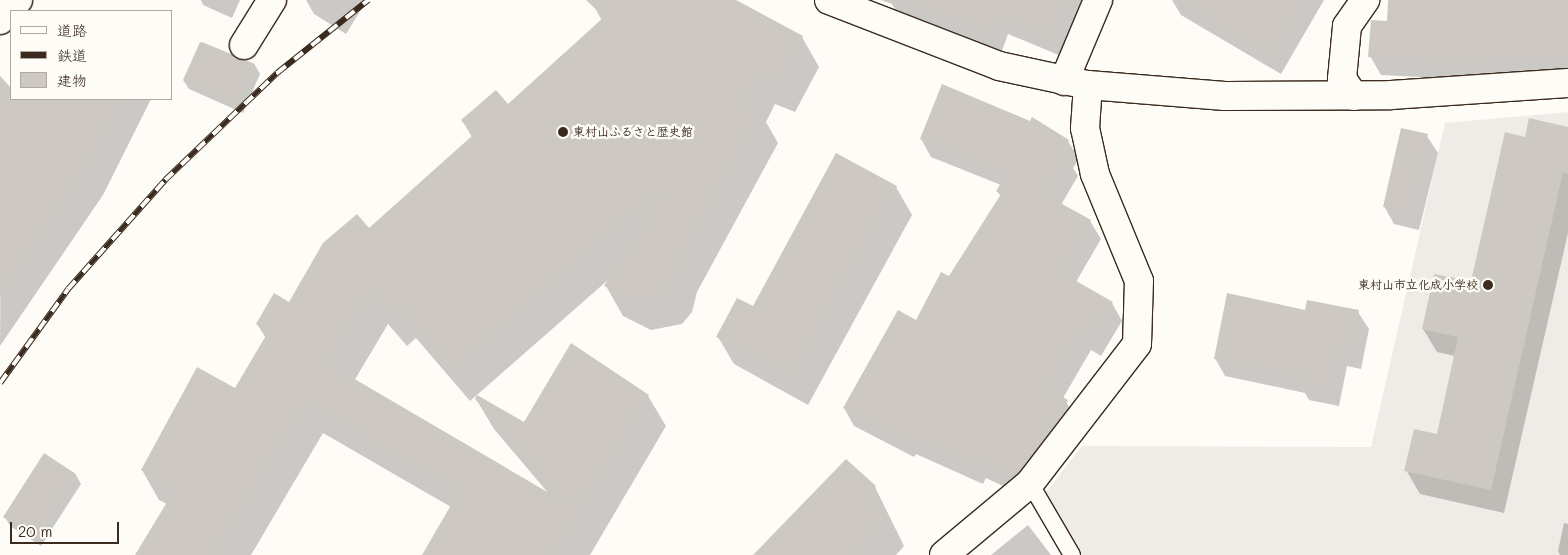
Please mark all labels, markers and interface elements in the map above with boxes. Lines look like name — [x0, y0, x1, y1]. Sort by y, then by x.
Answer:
legend — [10, 10, 172, 100]
text: 道路 — [57, 20, 87, 40]
text: 鉄道 — [57, 45, 87, 65]
text: 建物 — [57, 70, 87, 90]
place label: 東村山ふるさと歴史館 — [573, 125, 693, 139]
marker: 東村山ふるさと歴史館 — [557, 126, 569, 138]
place label: 東村山市立化成小学校 — [1358, 278, 1478, 292]
marker: 東村山市立化成小学校 — [1482, 279, 1494, 291]
scale bar — [12, 512, 121, 544]
text: 20 m — [18, 521, 52, 541]

